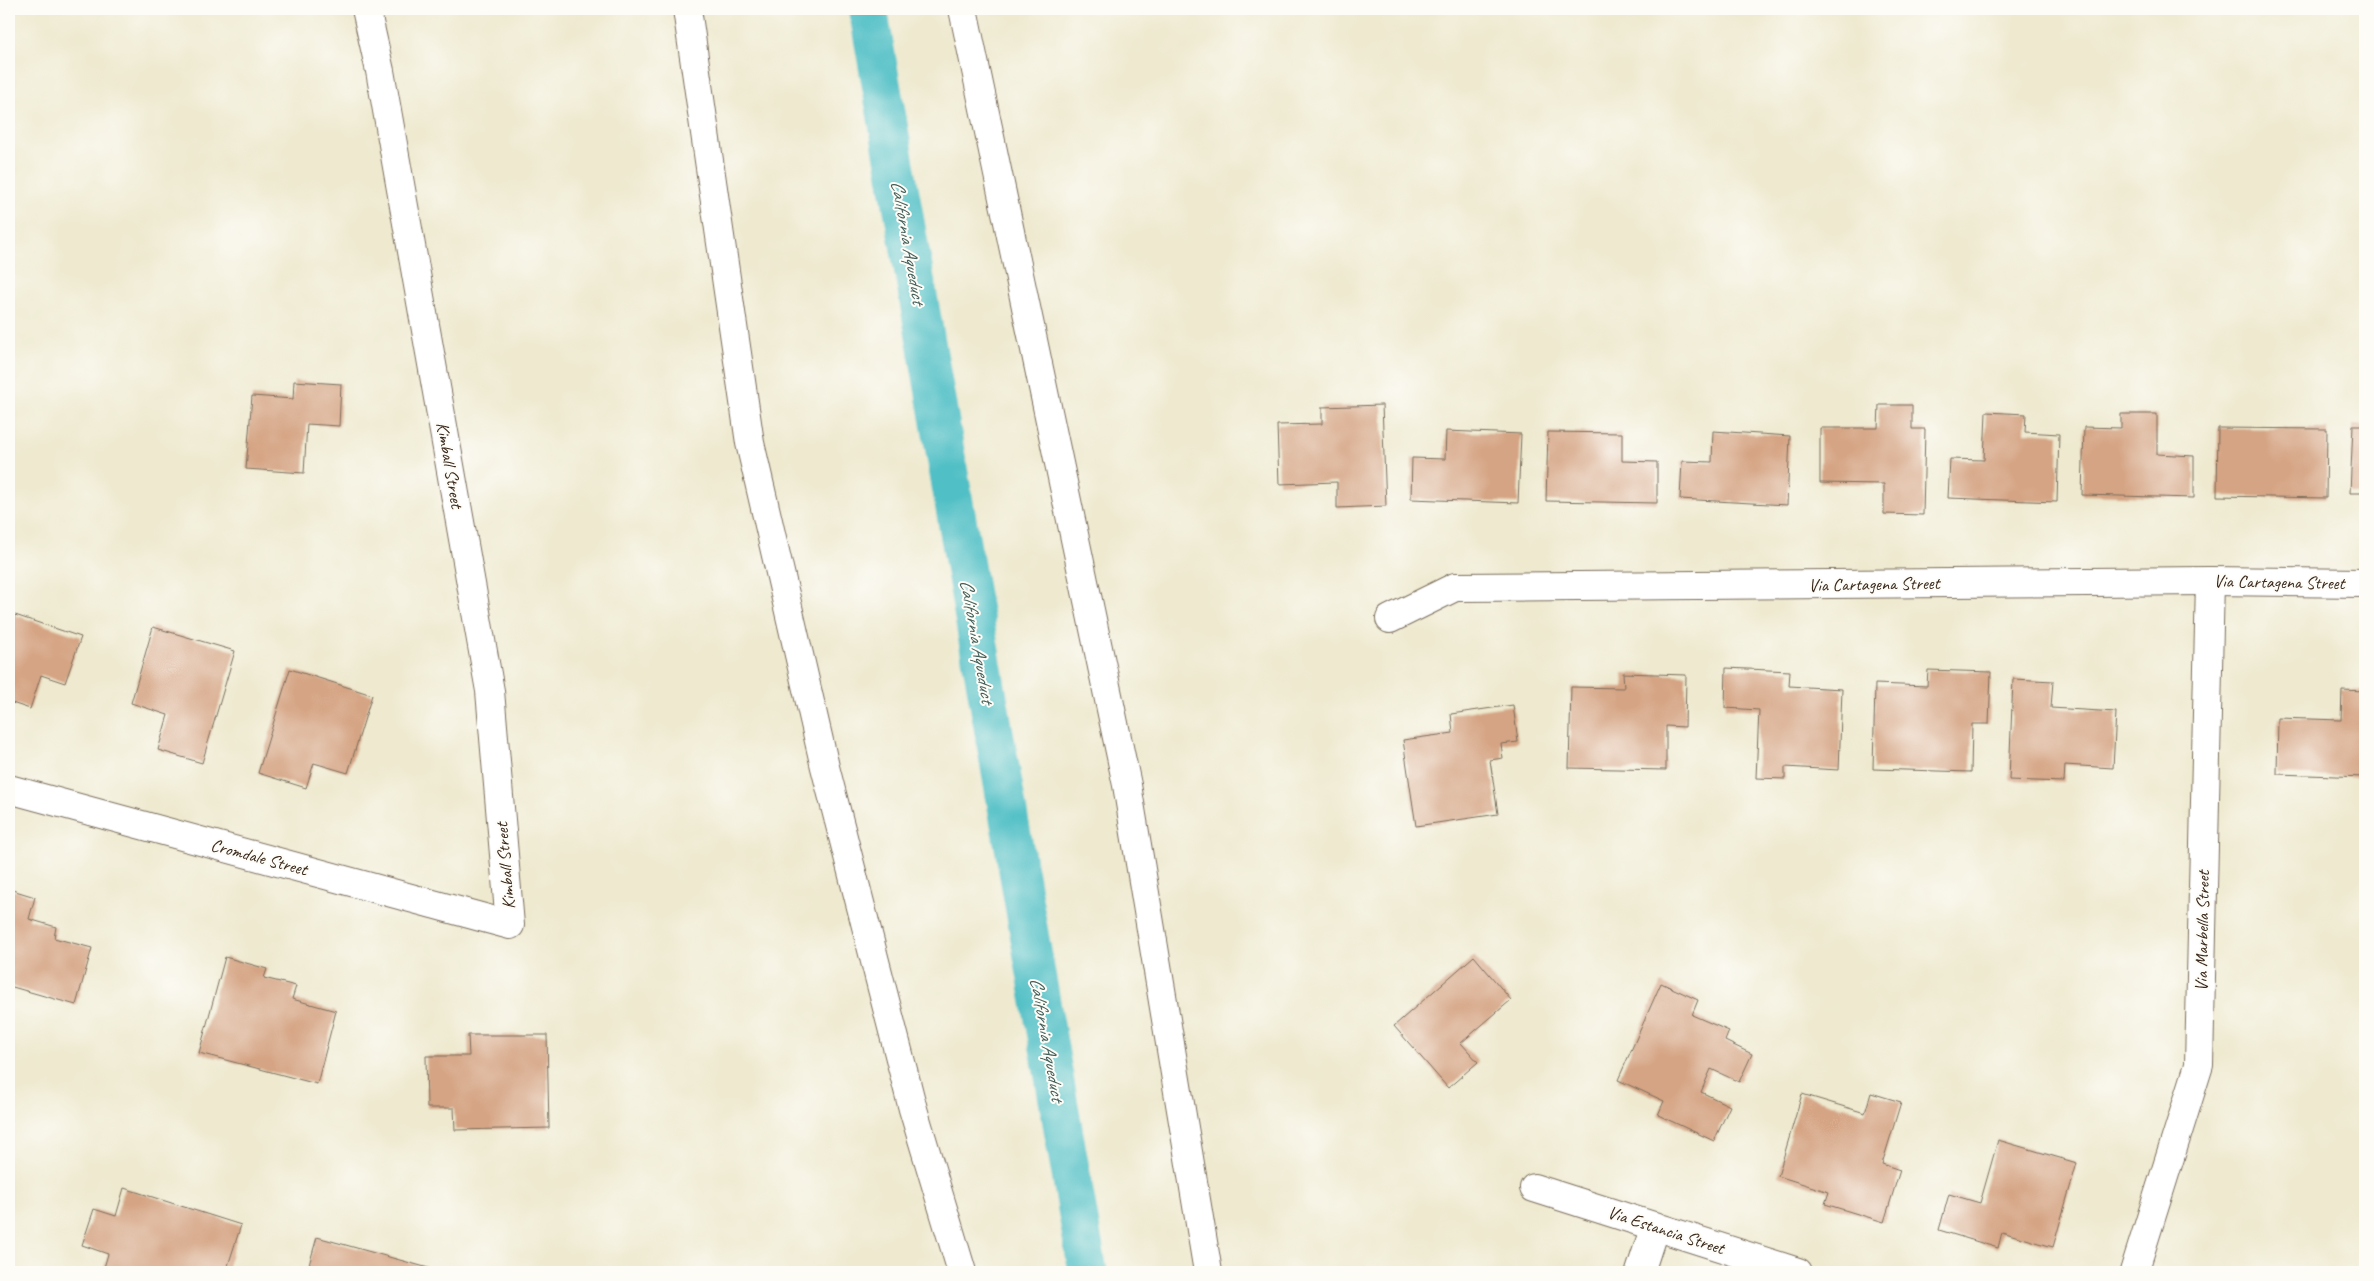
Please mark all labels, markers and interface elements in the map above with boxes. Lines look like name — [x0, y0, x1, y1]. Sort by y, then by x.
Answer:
water label: California Aqueduct — [885, 179, 931, 309]
street label: Kimball Street — [432, 420, 469, 512]
street label: Via Cartagena Street — [2213, 570, 2347, 594]
street label: Via Cartagena Street — [1808, 572, 1942, 596]
water label: California Aqueduct — [954, 578, 1000, 708]
street label: Kimball Street — [490, 820, 520, 910]
street label: Cromdale Street — [208, 834, 311, 881]
street label: Via Marbella Street — [2190, 868, 2214, 992]
water label: California Aqueduct — [1024, 976, 1070, 1106]
street label: Via Estancia Street — [1605, 1201, 1729, 1260]

